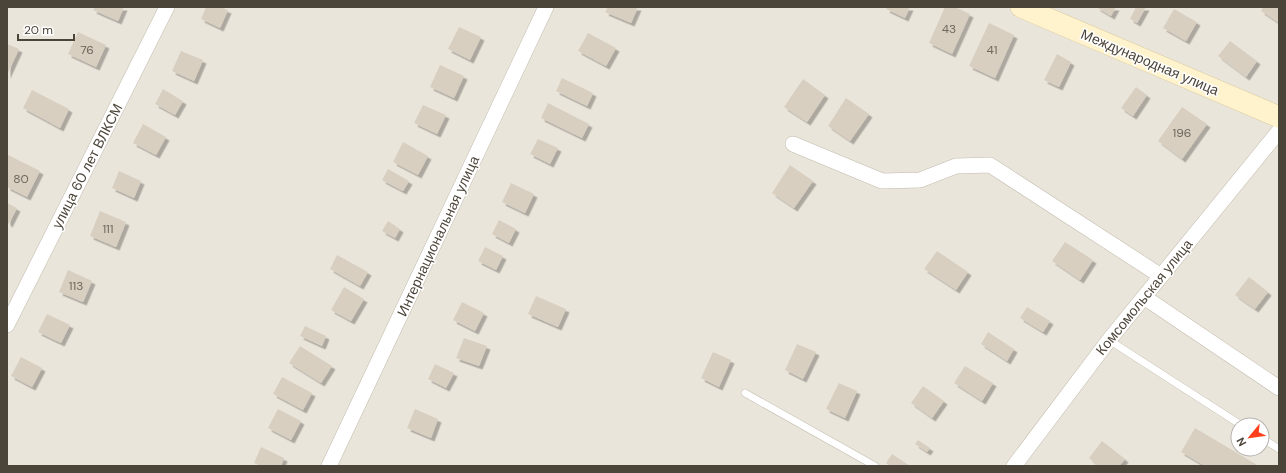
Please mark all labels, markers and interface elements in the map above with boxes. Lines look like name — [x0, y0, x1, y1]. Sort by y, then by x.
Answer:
scale bar — [18, 16, 74, 42]
house number: 43 — [942, 21, 956, 37]
text: 20 m — [24, 22, 53, 38]
street label: Международная улица — [1078, 25, 1222, 99]
house number: 76 — [80, 42, 94, 58]
house number: 41 — [986, 42, 998, 58]
street label: улица 60 лет ВЛКСМ — [48, 100, 126, 232]
house number: 196 — [1173, 125, 1191, 141]
street label: Интернациональная улица — [393, 153, 483, 319]
house number: 80 — [13, 171, 29, 187]
house number: 111 — [102, 221, 114, 237]
street label: Комсомольская улица — [1092, 235, 1196, 359]
house number: 113 — [69, 278, 83, 294]
north arrow — [1230, 417, 1270, 457]
text: N — [1233, 435, 1249, 449]

